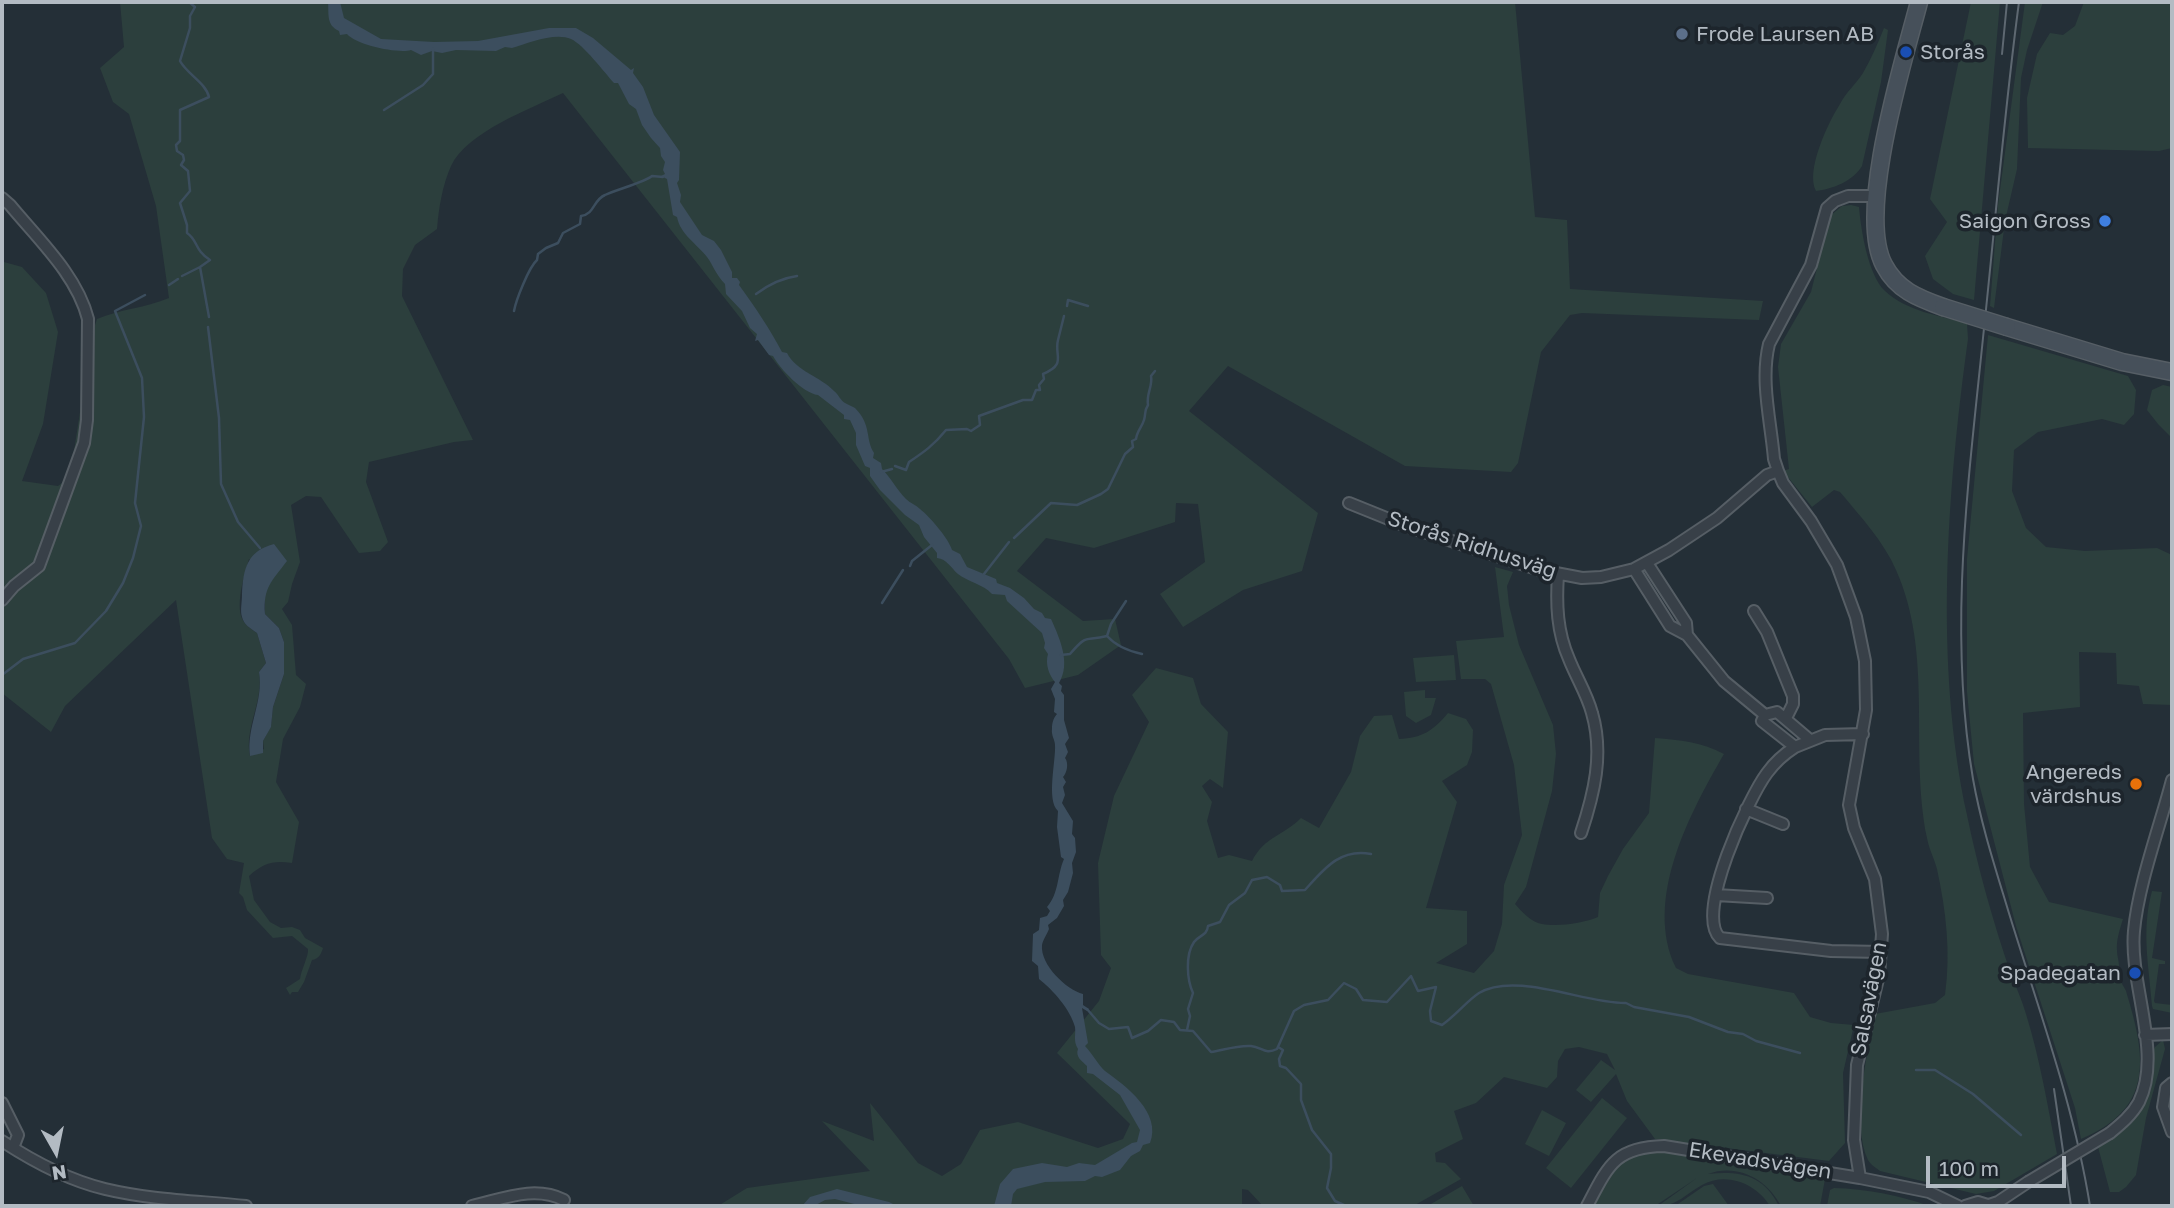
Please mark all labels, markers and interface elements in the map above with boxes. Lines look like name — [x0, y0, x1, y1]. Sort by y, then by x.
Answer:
place label: Frode Laursen AB — [1696, 21, 1874, 47]
marker: Frode Laursen AB — [1674, 26, 1690, 42]
place label: Storås — [1920, 39, 1985, 65]
marker: Storås — [1898, 44, 1914, 60]
place label: Saigon Gross — [1959, 208, 2091, 234]
marker: Saigon Gross — [2097, 213, 2113, 229]
street label: Storås Ridhusväg — [1384, 506, 1560, 584]
place label: Angereds värdshus — [2026, 759, 2122, 809]
marker: Angereds värdshus — [2128, 776, 2144, 792]
street label: Salsavägen — [1846, 940, 1892, 1058]
place label: Spadegatan — [2000, 960, 2121, 986]
marker: Spadegatan — [2127, 965, 2143, 981]
north arrow — [21, 1117, 91, 1187]
street label: Ekevadsvägen — [1687, 1137, 1833, 1185]
scale bar — [1929, 1142, 2069, 1186]
text: 100 m — [1939, 1155, 1999, 1181]
text: N — [50, 1161, 68, 1186]

